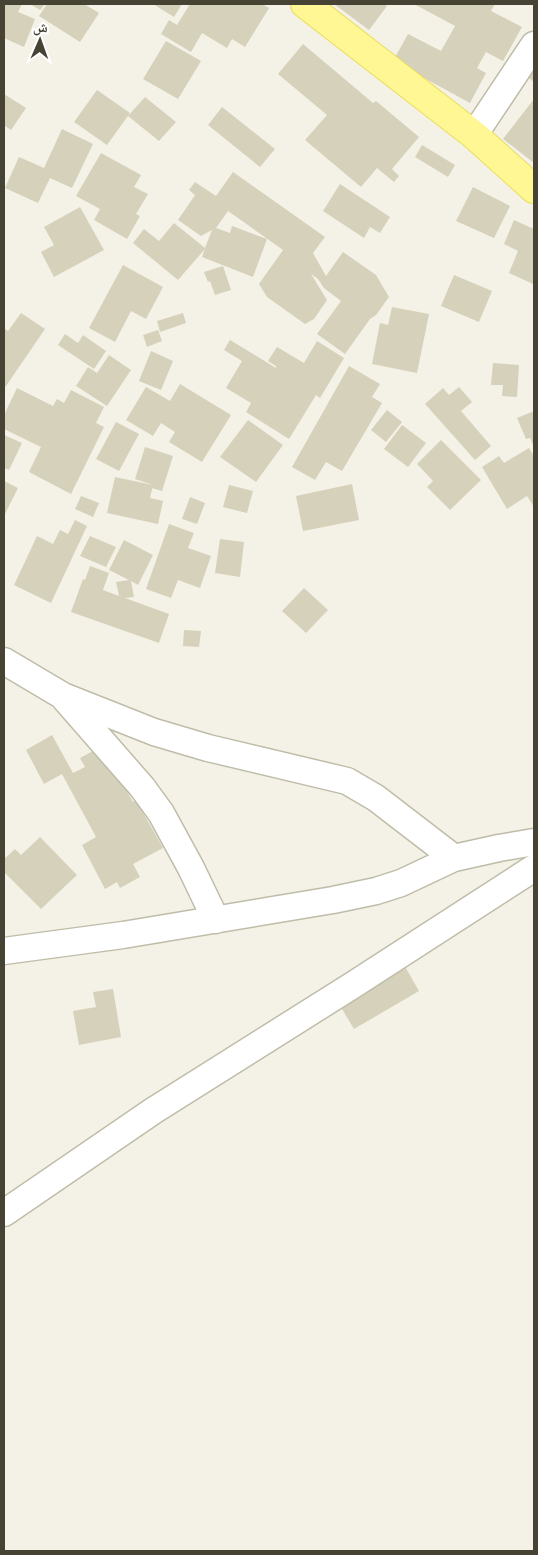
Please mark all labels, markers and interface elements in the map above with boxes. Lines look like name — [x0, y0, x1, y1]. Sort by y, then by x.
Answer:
north arrow — [15, 15, 65, 65]
text: ش — [33, 21, 48, 36]

